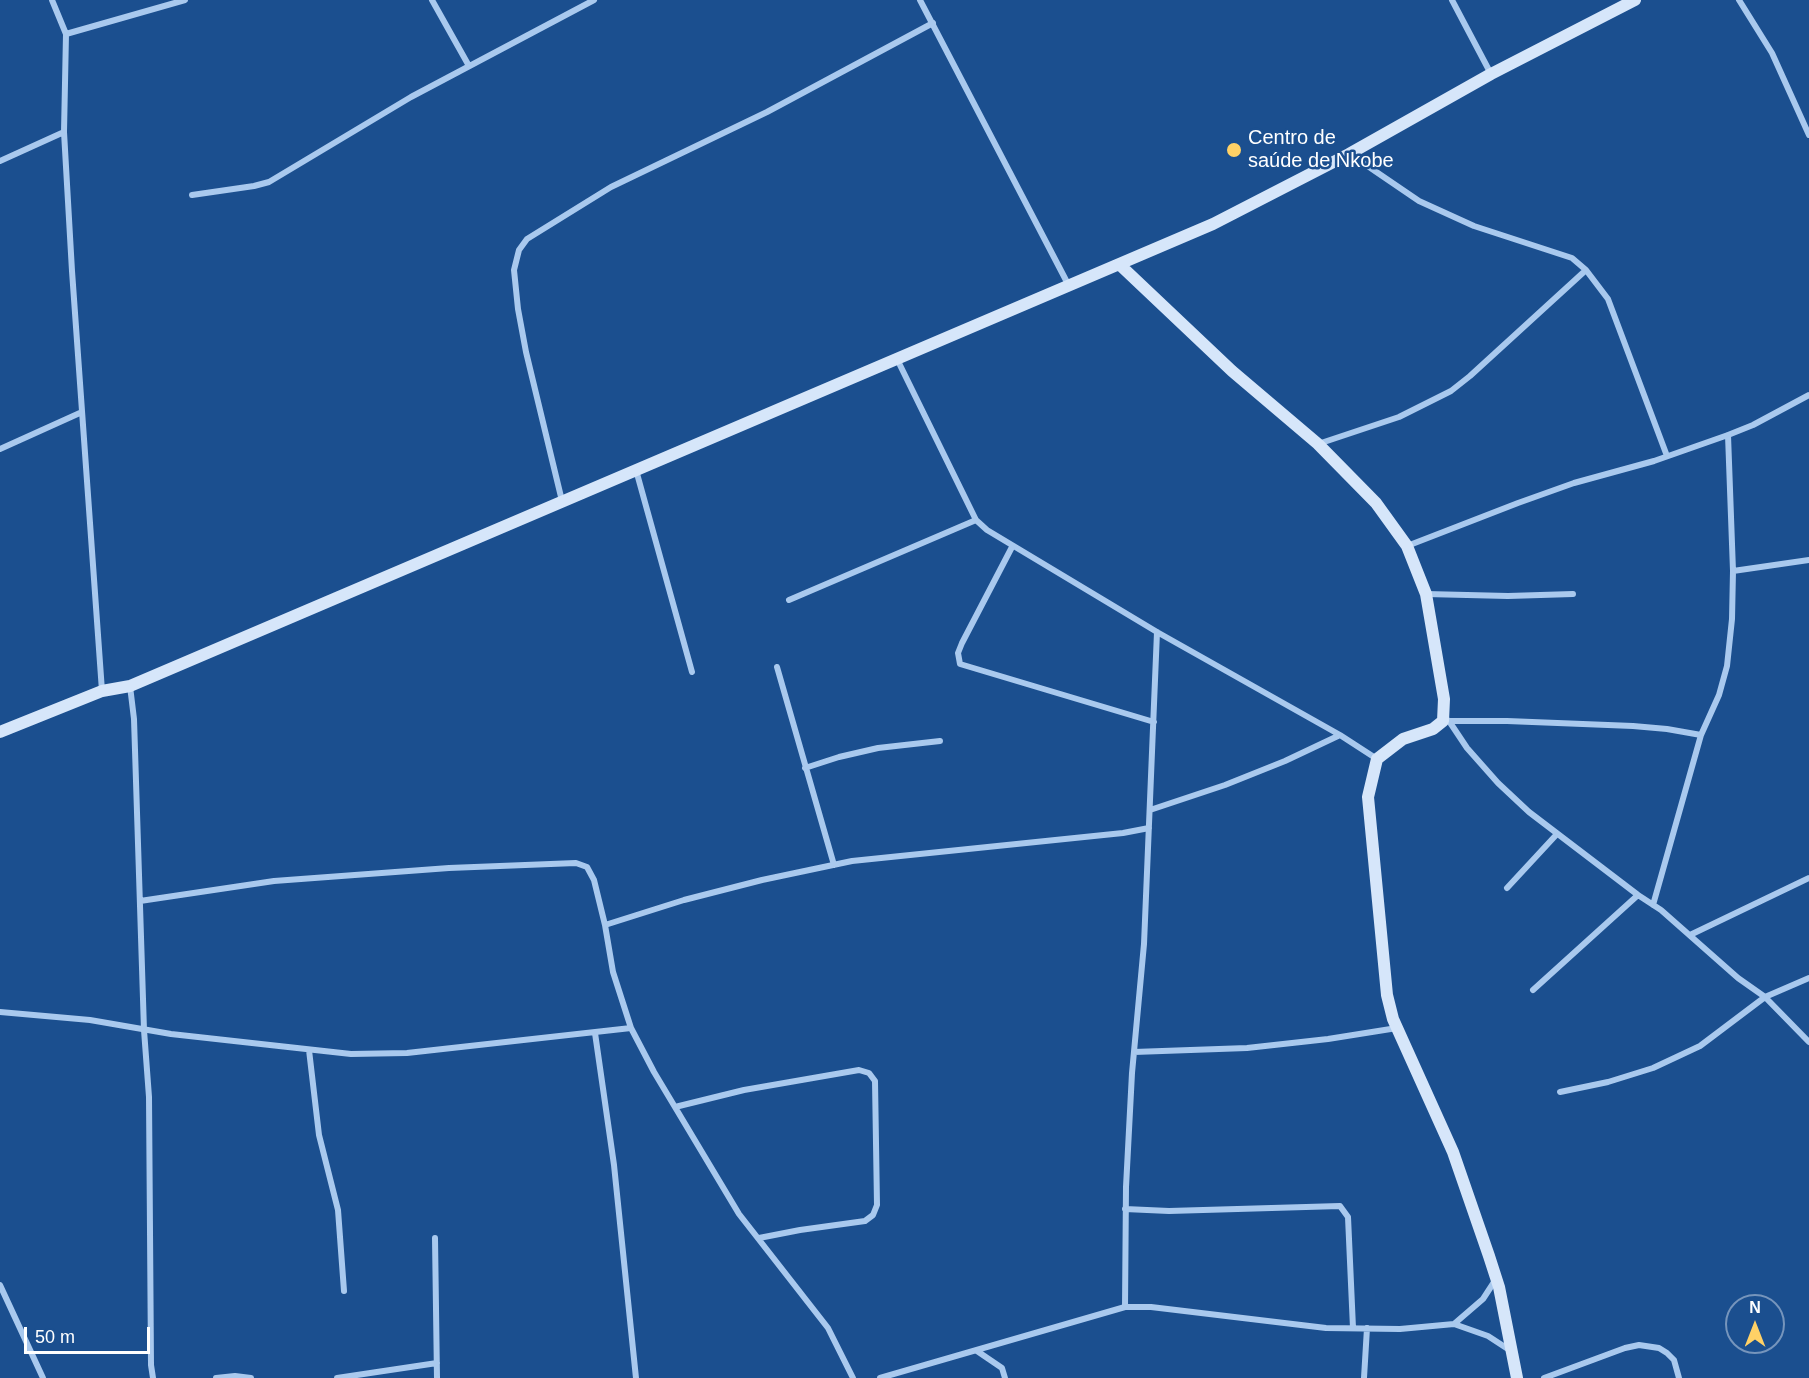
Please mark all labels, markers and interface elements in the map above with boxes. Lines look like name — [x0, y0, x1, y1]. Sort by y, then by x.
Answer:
place label: Centro de saúde de Nkobe — [1248, 126, 1394, 173]
marker: Centro de saúde de Nkobe — [1225, 141, 1243, 159]
north arrow — [1725, 1294, 1785, 1354]
text: N — [1749, 1299, 1761, 1316]
scale bar — [27, 1315, 153, 1353]
text: 50 m — [35, 1327, 75, 1347]

